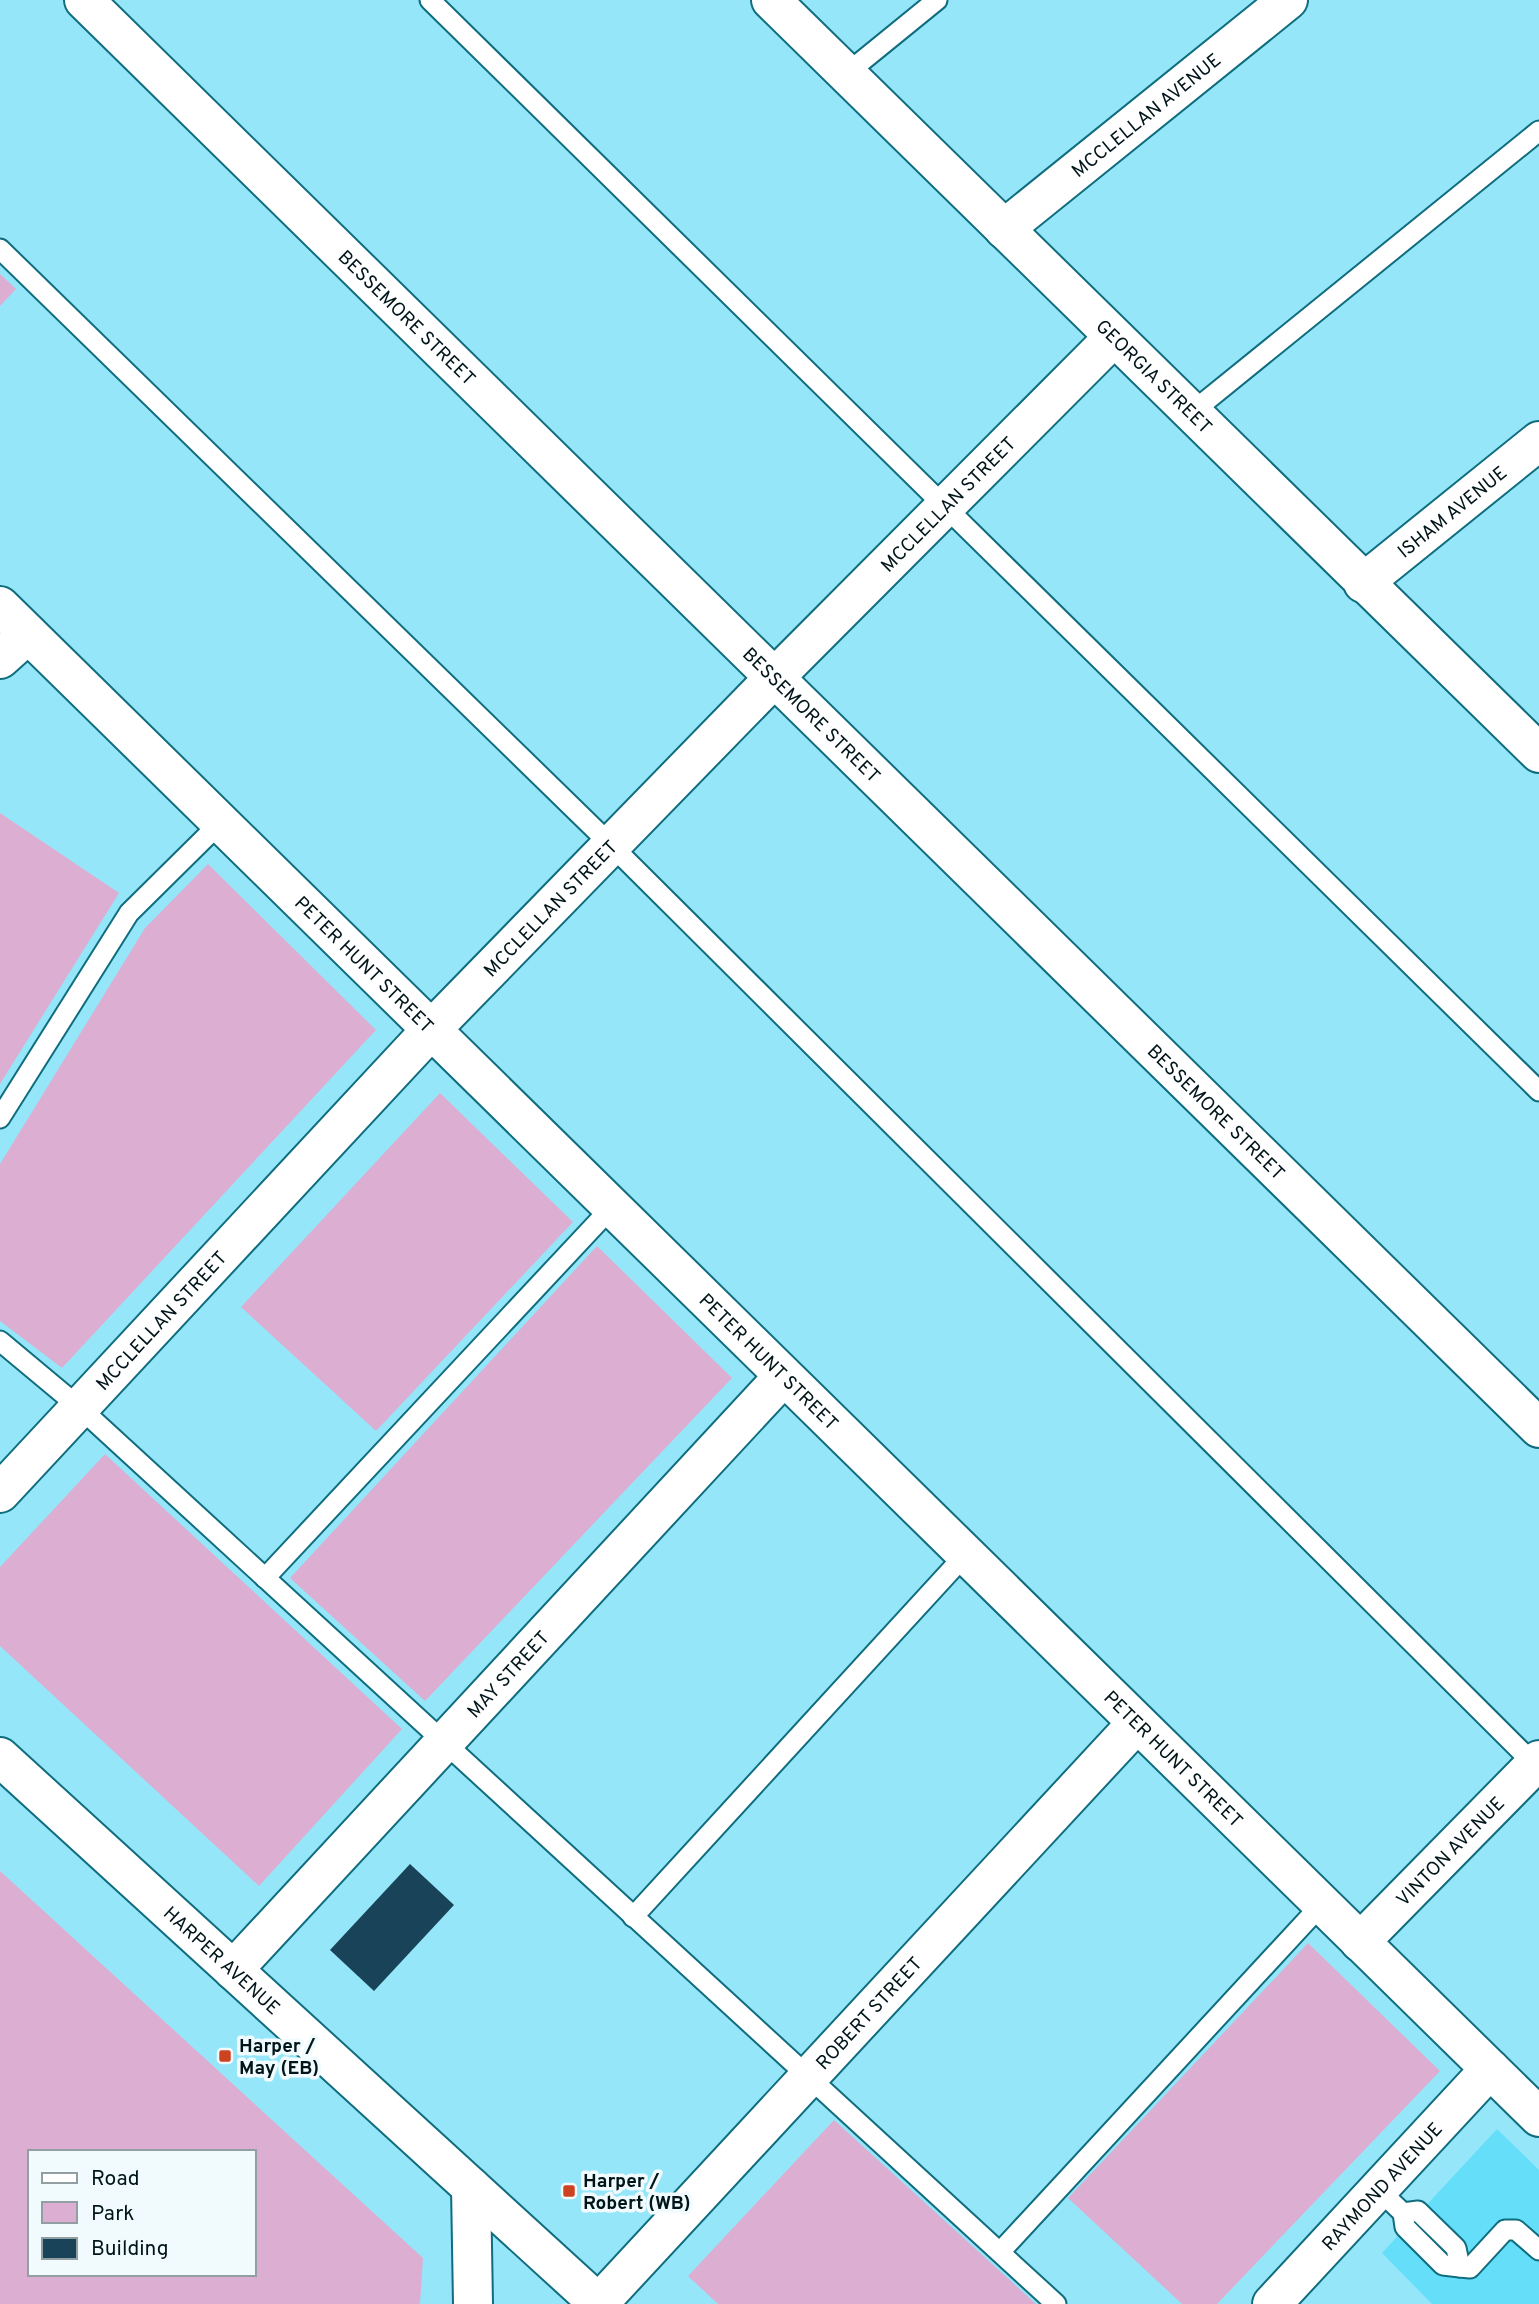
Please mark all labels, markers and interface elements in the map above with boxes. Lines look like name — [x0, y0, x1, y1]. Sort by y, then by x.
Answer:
street label: MCCLELLAN AVENUE — [1067, 49, 1227, 184]
street label: BESSEMORE STREET — [332, 246, 480, 392]
street label: GEORGIA STREET — [1090, 315, 1216, 440]
street label: MCCLELLAN STREET — [876, 432, 1022, 578]
street label: ISHAM AVENUE — [1393, 462, 1513, 564]
street label: BESSEMORE STREET — [737, 643, 884, 789]
street label: MCCLELLAN STREET — [479, 836, 623, 983]
street label: PETER HUNT STREET — [289, 892, 438, 1039]
street label: BESSEMORE STREET — [1141, 1040, 1289, 1186]
street label: MCCLELLAN STREET — [92, 1247, 233, 1396]
street label: PETER HUNT STREET — [693, 1289, 842, 1436]
street label: MAY STREET — [463, 1627, 556, 1724]
street label: PETER HUNT STREET — [1098, 1686, 1247, 1834]
street label: VINTON AVENUE — [1392, 1792, 1510, 1912]
street label: HARPER AVENUE — [157, 1902, 284, 2021]
street label: ROBERT STREET — [811, 1953, 928, 2076]
place label: Harper / May (EB) — [239, 2035, 319, 2081]
marker: Harper / May (EB) — [217, 2048, 233, 2064]
street label: RAYMOND AVENUE — [1317, 2118, 1448, 2257]
legend — [28, 2150, 256, 2276]
text: Road — [91, 2166, 140, 2193]
place label: Harper / Robert (WB) — [583, 2170, 691, 2216]
marker: Harper / Robert (WB) — [561, 2183, 577, 2199]
text: Park — [91, 2201, 134, 2228]
text: Building — [91, 2236, 169, 2263]

